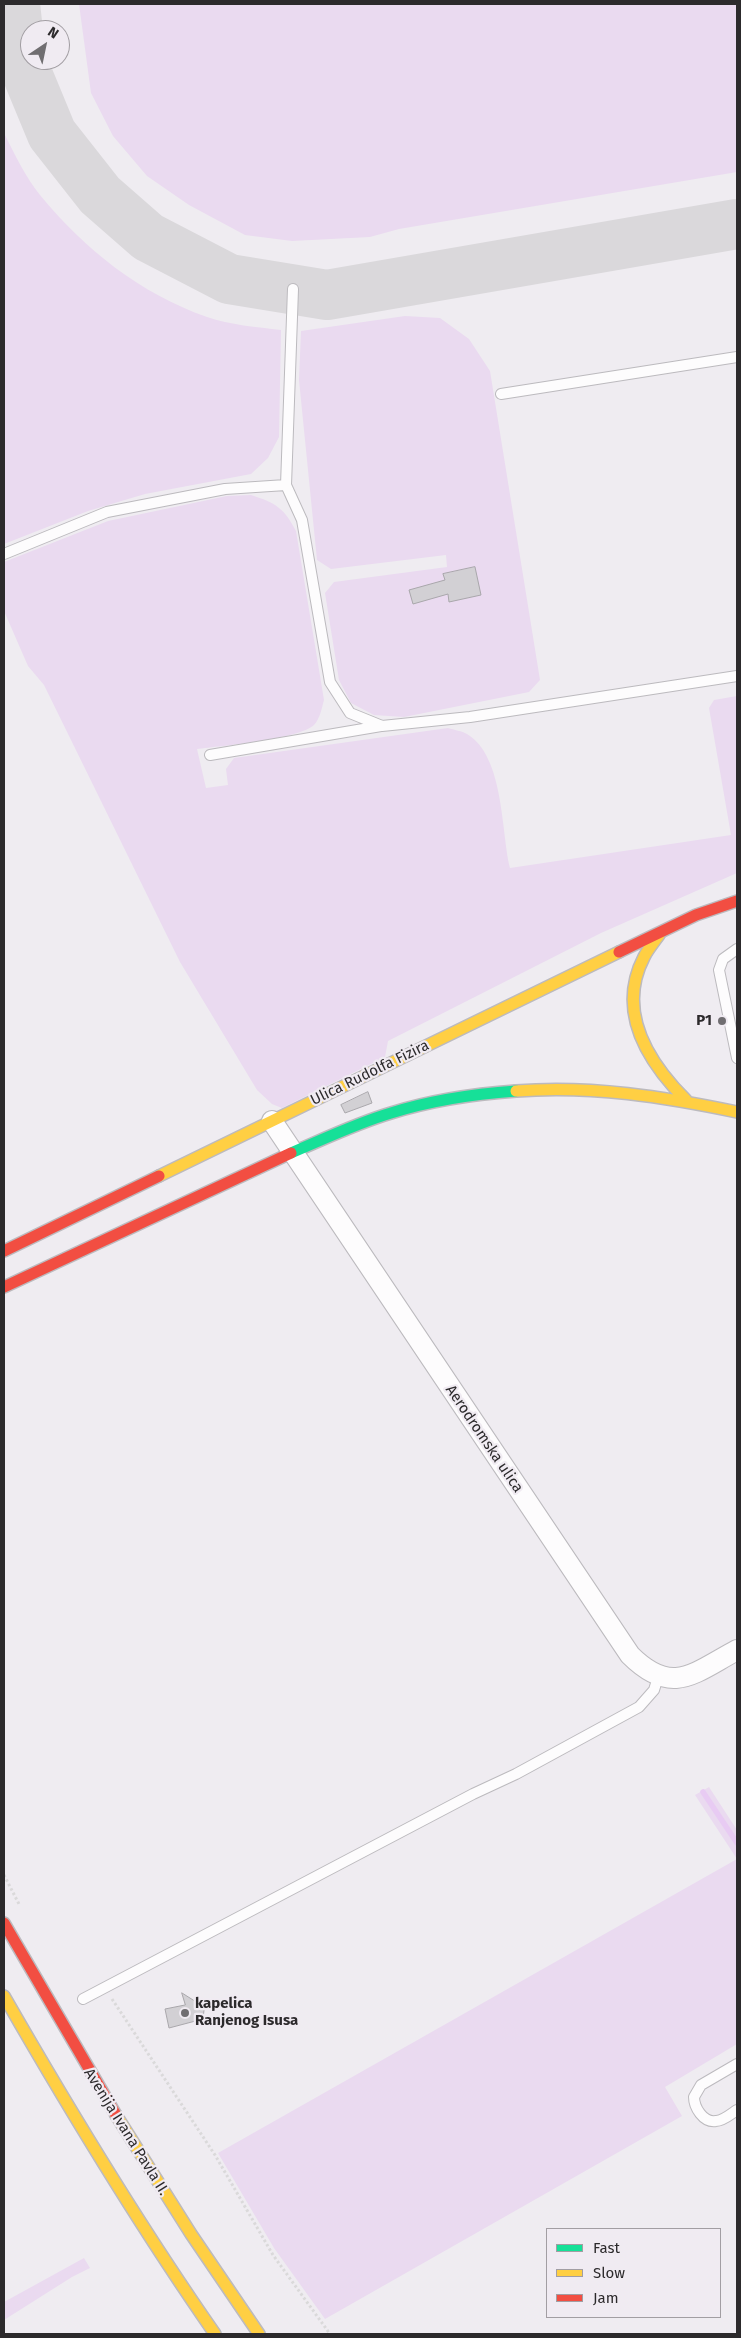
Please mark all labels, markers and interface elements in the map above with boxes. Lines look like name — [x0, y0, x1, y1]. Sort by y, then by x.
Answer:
north arrow — [20, 20, 70, 70]
text: N — [44, 23, 62, 43]
place label: P1 — [696, 1012, 712, 1030]
marker: P1 — [716, 1015, 728, 1027]
street label: Ulica Rudolfa Fizira — [308, 1036, 432, 1110]
street label: Aerodromska ulica — [441, 1382, 527, 1496]
place label: kapelica Ranjenog Isusa — [195, 1995, 298, 2030]
marker: kapelica Ranjenog Isusa — [179, 2007, 191, 2019]
street label: Avenija Ivana Pavla II. — [80, 2065, 172, 2199]
legend — [546, 2228, 721, 2318]
text: Fast — [593, 2239, 620, 2257]
text: Slow — [593, 2264, 625, 2282]
text: Jam — [593, 2289, 619, 2307]

